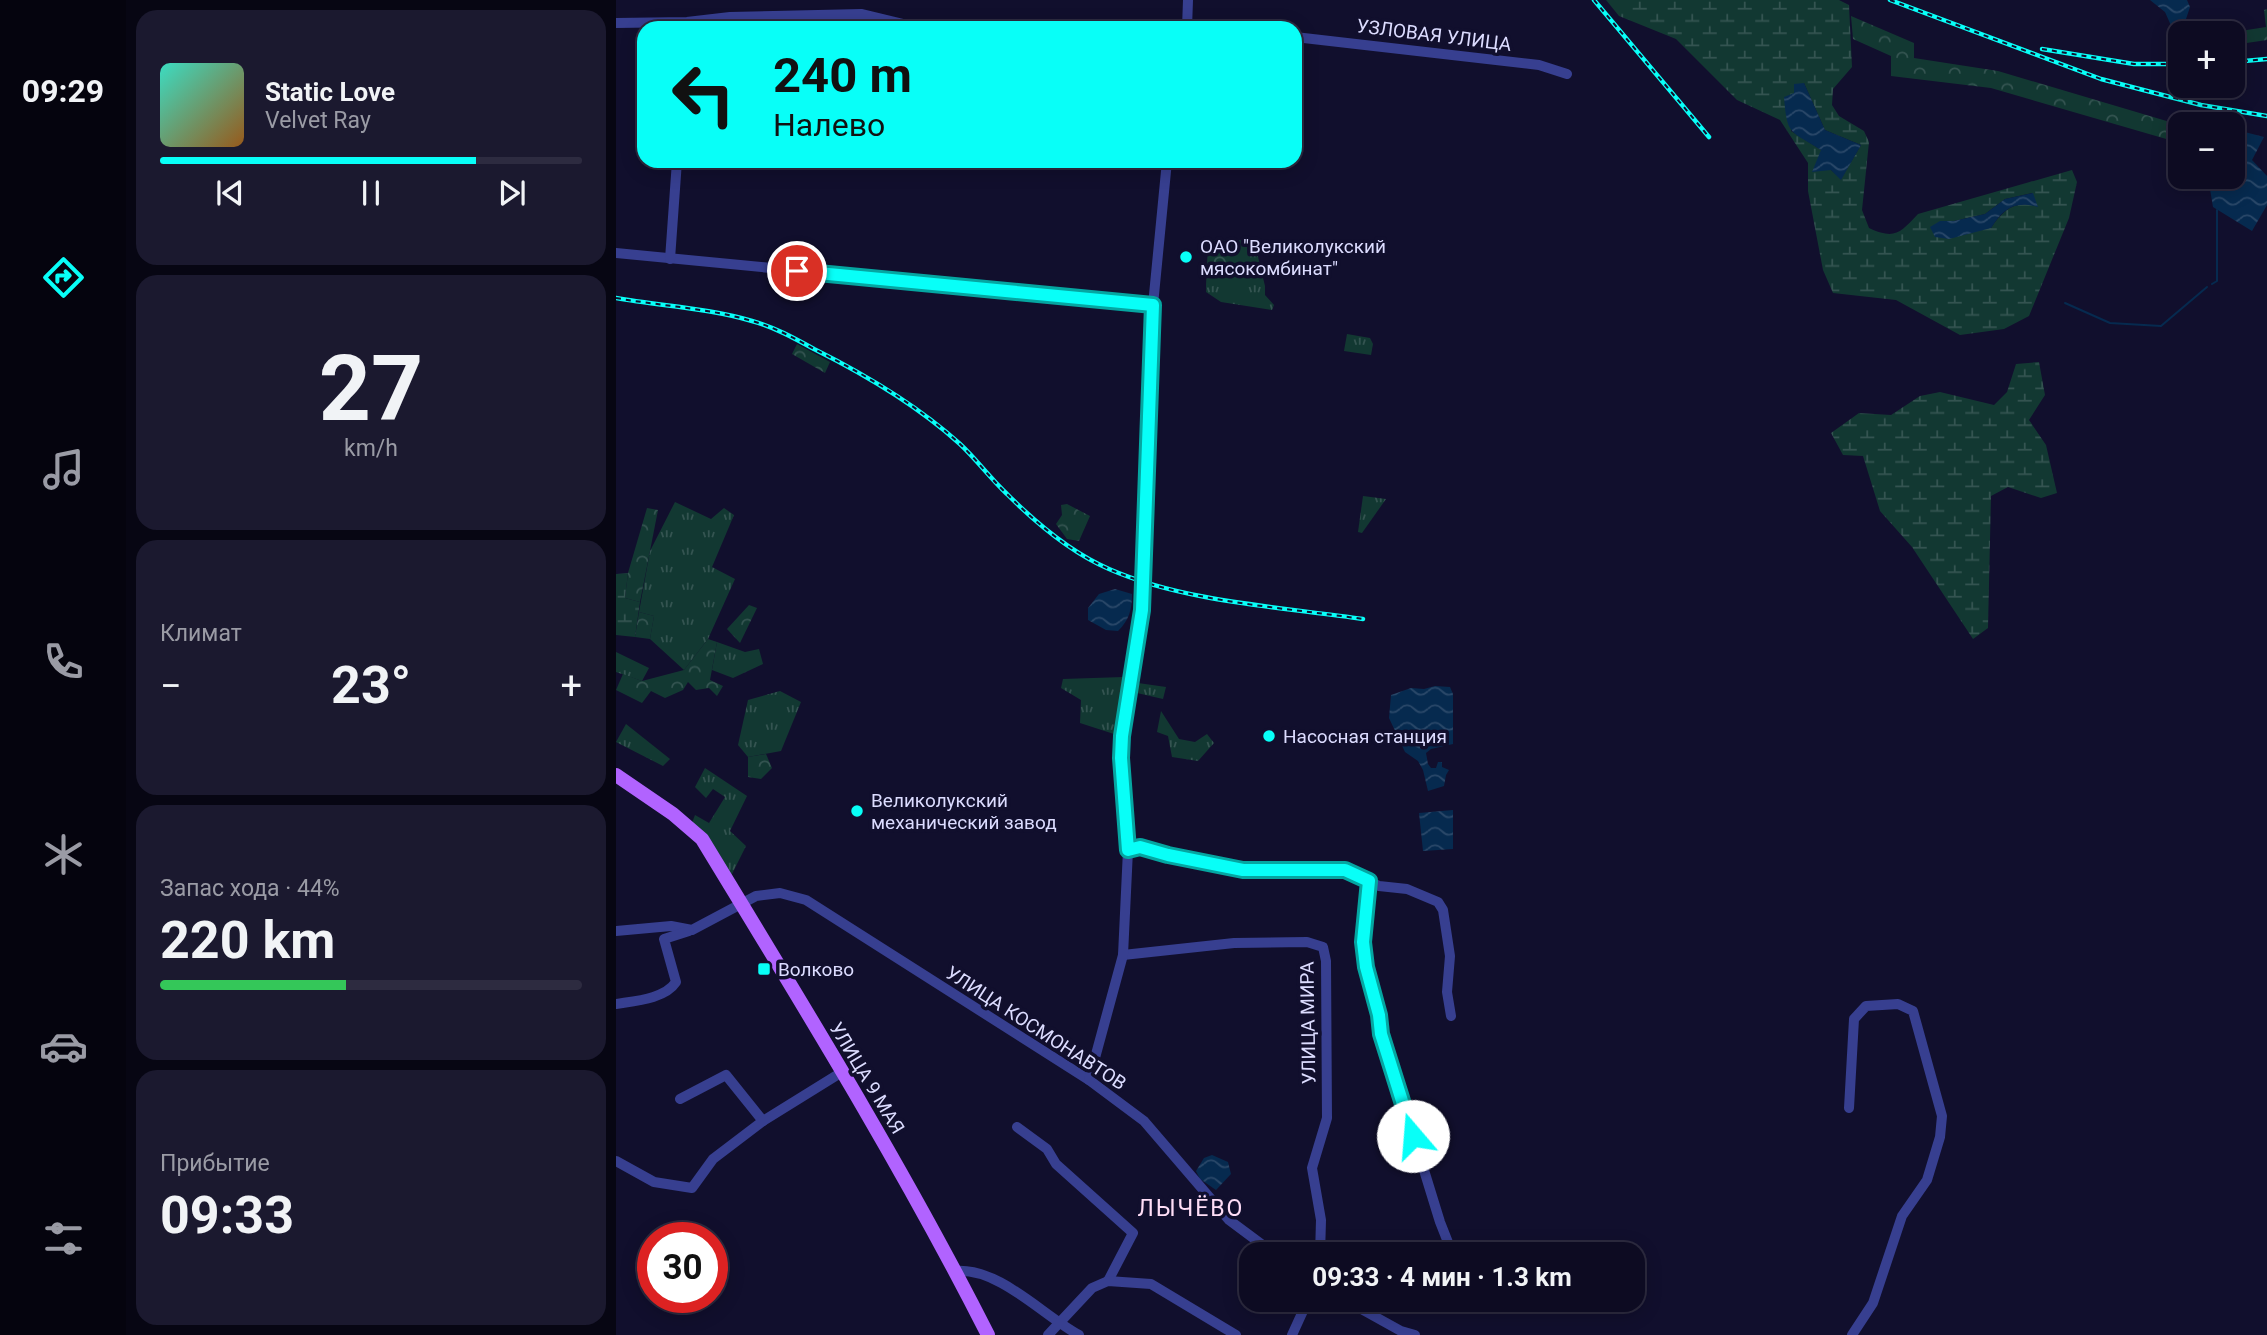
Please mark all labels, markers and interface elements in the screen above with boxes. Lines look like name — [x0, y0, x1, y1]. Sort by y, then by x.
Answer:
street label: УЗЛОВАЯ УЛИЦА — [1355, 14, 1513, 56]
map controls — [2168, 21, 2245, 189]
button: + — [2168, 21, 2245, 98]
text: 240 m — [773, 47, 912, 104]
icon: left — [658, 49, 749, 140]
text: 09:29 — [22, 72, 104, 110]
text: Static Love — [265, 77, 395, 107]
text: Налево — [773, 106, 885, 144]
text: Velvet Ray — [265, 107, 371, 134]
button: − — [2168, 112, 2245, 189]
icon: previous — [211, 174, 249, 212]
icon: pause — [352, 174, 390, 212]
icon: next — [493, 174, 531, 212]
place label: ОАО "Великолукский мясокомбинат" — [1200, 235, 1386, 280]
pin — [767, 241, 827, 301]
marker: ОАО "Великолукский мясокомбинат" — [1178, 249, 1194, 265]
icon: arrive — [778, 252, 816, 290]
icon: directions — [39, 253, 88, 302]
text: 27 — [319, 336, 423, 442]
text: km/h — [344, 435, 398, 462]
icon: music — [39, 445, 88, 494]
text: Климат — [160, 620, 242, 647]
icon: phone — [39, 637, 88, 686]
text: 23° — [331, 655, 411, 716]
text: − — [160, 664, 182, 708]
text: + — [560, 664, 582, 708]
place label: Насосная станция — [1283, 725, 1447, 748]
marker: Насосная станция — [1261, 728, 1277, 744]
place label: Великолукский механический завод — [871, 789, 1057, 834]
marker: Великолукский механический завод — [849, 803, 865, 819]
icon: climate — [39, 830, 88, 879]
text: Запас хода · 44% — [160, 875, 340, 902]
text: 220 km — [160, 910, 335, 971]
place label: Волково — [778, 958, 854, 981]
marker: Волково — [756, 961, 772, 977]
street label: УЛИЦА КОСМОНАВТОВ — [942, 961, 1130, 1095]
street label: УЛИЦА МИРА — [1295, 961, 1321, 1085]
street label: УЛИЦА 9 МАЯ — [825, 1018, 909, 1138]
icon: car — [39, 1022, 88, 1071]
position arrow — [1376, 1099, 1450, 1173]
text: Прибытие — [160, 1150, 270, 1177]
text: 09:33 — [160, 1185, 294, 1246]
district label: ЛЫЧЁВО — [1138, 1195, 1244, 1222]
icon: filters — [39, 1214, 88, 1263]
speed limit sign: 30 — [637, 1222, 728, 1313]
text: 09:33 · 4 мин · 1.3 km — [1312, 1262, 1572, 1292]

